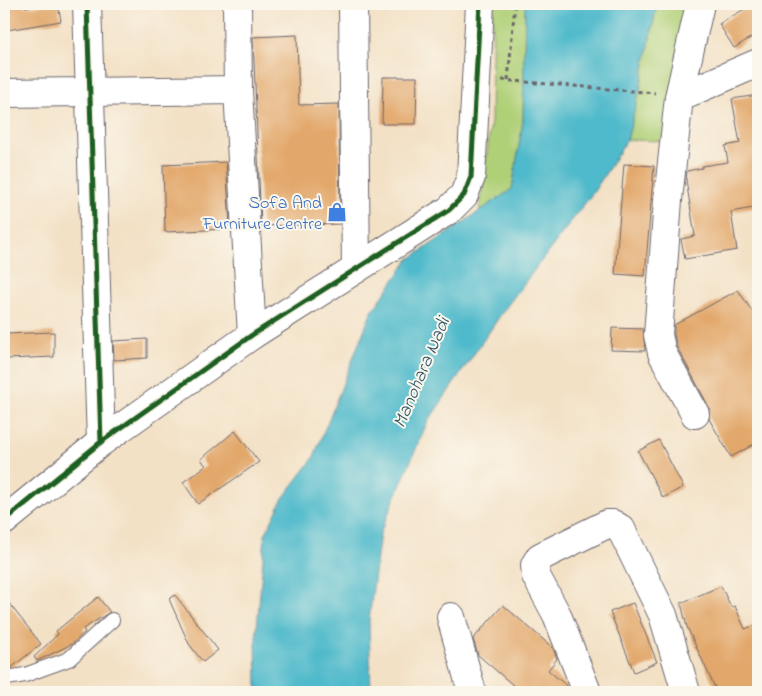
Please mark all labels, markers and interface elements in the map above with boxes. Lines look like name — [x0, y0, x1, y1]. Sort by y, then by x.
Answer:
place label: Sofa And Furniture Centre — [202, 191, 323, 238]
shop icon: Sofa And Furniture Centre — [326, 201, 348, 223]
water label: Manohara Nadi — [387, 312, 458, 432]

